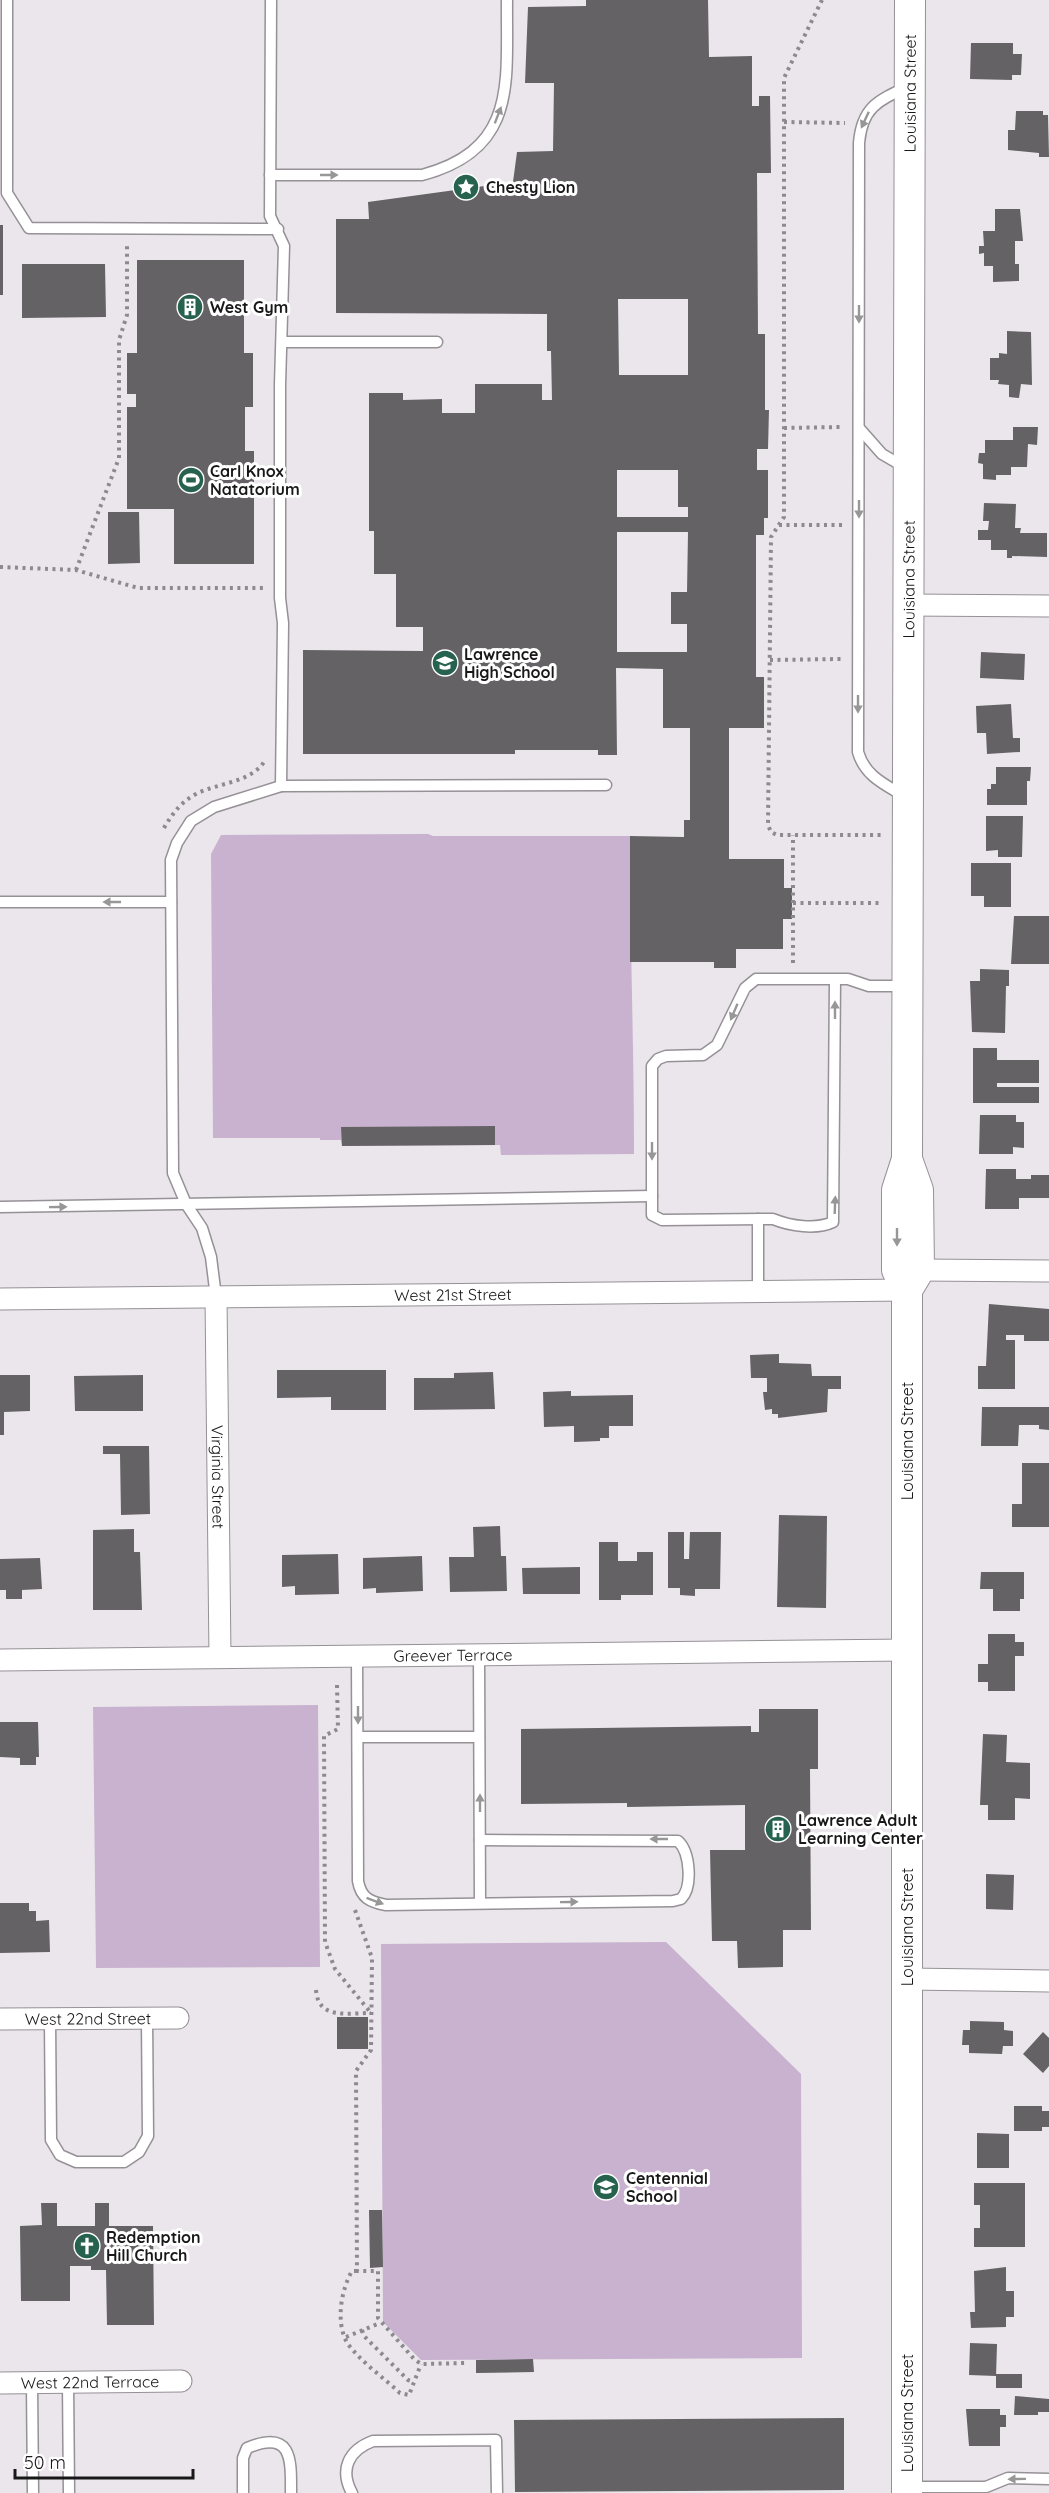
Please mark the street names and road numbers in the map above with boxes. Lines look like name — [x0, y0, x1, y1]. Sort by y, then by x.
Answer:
street label: Louisiana Street — [900, 34, 920, 153]
street label: Louisiana Street — [898, 520, 919, 639]
street label: West 21st Street — [394, 1284, 512, 1305]
street label: Louisiana Street — [897, 1382, 917, 1500]
street label: Virginia Street — [207, 1425, 229, 1529]
street label: Greever Terrace — [393, 1644, 513, 1666]
street label: Louisiana Street — [897, 1868, 917, 1986]
street label: West 22nd Street — [25, 2008, 151, 2029]
street label: Louisiana Street — [897, 2354, 917, 2472]
street label: West 22nd Terrace — [21, 2371, 159, 2393]

